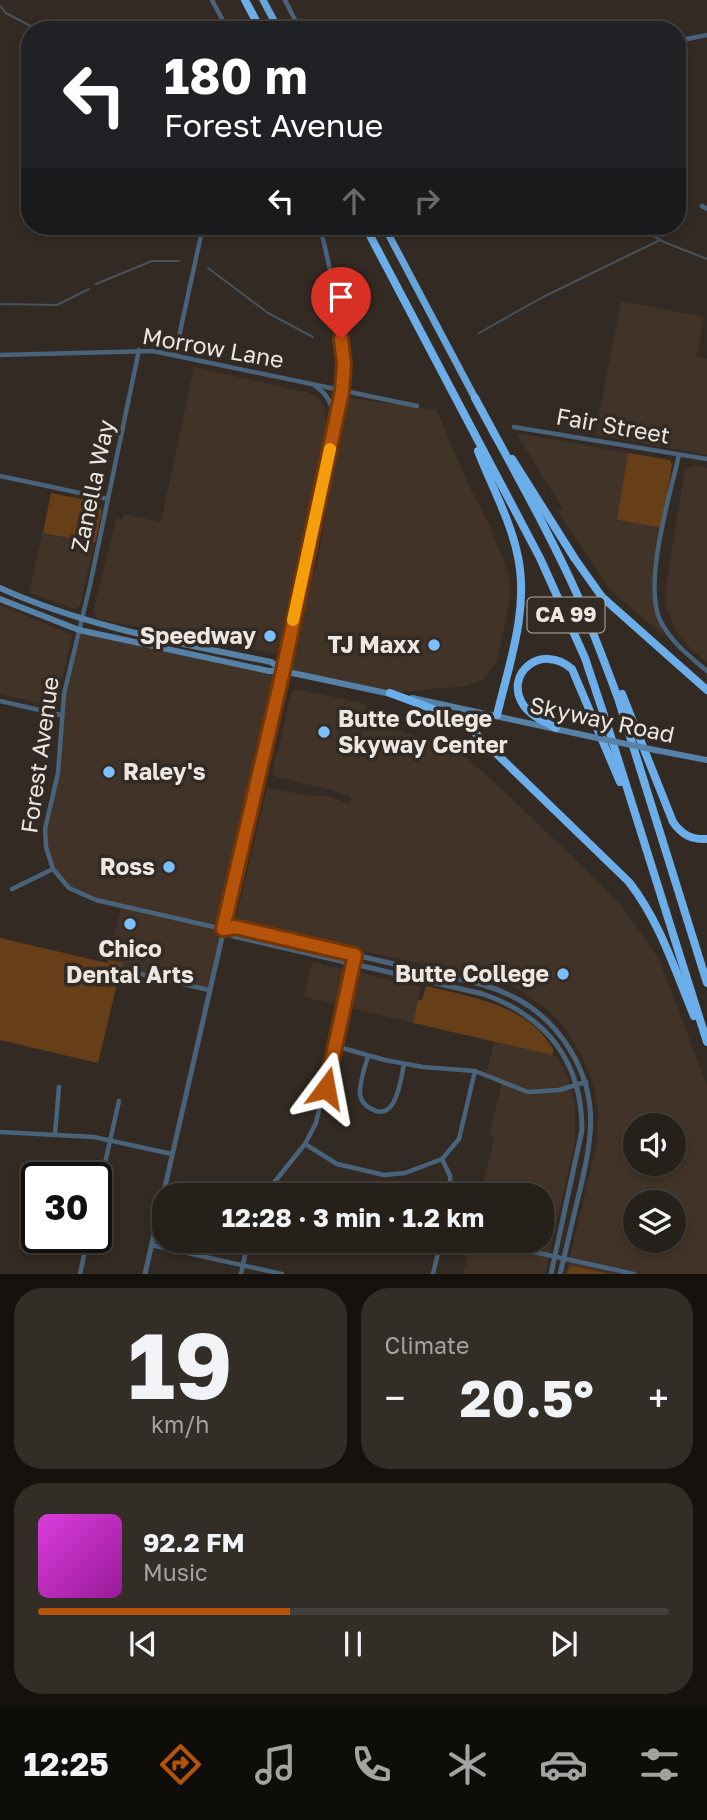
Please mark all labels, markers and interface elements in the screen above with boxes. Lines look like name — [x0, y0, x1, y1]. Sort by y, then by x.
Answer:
text: 180 m — [164, 46, 308, 105]
icon: left — [49, 49, 140, 140]
text: Forest Avenue — [164, 106, 383, 144]
icon: left — [262, 182, 300, 220]
icon: ahead — [335, 182, 373, 220]
icon: right — [408, 182, 446, 220]
pin — [311, 267, 371, 339]
icon: arrive — [322, 278, 360, 316]
street label: Morrow Lane — [140, 321, 286, 373]
street label: Fair Street — [554, 401, 672, 449]
street label: Zanella Way — [64, 417, 120, 554]
road number: CA 99 — [528, 598, 604, 632]
place label: Speedway — [140, 621, 256, 649]
marker: Speedway — [262, 628, 278, 644]
place label: TJ Maxx — [328, 630, 421, 658]
marker: TJ Maxx — [426, 637, 442, 653]
street label: Forest Avenue — [14, 675, 64, 835]
street label: Skyway Road — [527, 690, 677, 748]
place label: Butte College Skyway Center — [338, 704, 508, 758]
marker: Butte College Skyway Center — [316, 724, 332, 740]
place label: Raley's — [123, 757, 206, 785]
marker: Raley's — [101, 764, 117, 780]
place label: Ross — [100, 852, 155, 880]
marker: Ross — [161, 859, 177, 875]
marker: Chico Dental Arts — [122, 916, 138, 932]
place label: Chico Dental Arts — [66, 934, 194, 988]
place label: Butte College — [395, 959, 549, 987]
marker: Butte College — [555, 966, 571, 982]
position arrow — [289, 1051, 363, 1125]
map controls — [623, 1113, 686, 1253]
button: sound — [623, 1113, 686, 1176]
speed limit sign: 30 — [21, 1162, 112, 1253]
button: layers — [623, 1190, 686, 1253]
text: 12:28 · 3 min · 1.2 km — [222, 1202, 484, 1233]
text: 19 — [128, 1310, 233, 1419]
text: Climate — [385, 1331, 469, 1359]
text: 20.5° — [460, 1366, 594, 1428]
text: − — [385, 1375, 405, 1420]
text: + — [648, 1375, 669, 1420]
text: km/h — [151, 1410, 210, 1438]
text: 92.2 FM — [143, 1527, 245, 1558]
text: Music — [143, 1558, 208, 1586]
icon: previous — [124, 1625, 162, 1663]
icon: pause — [334, 1625, 372, 1663]
icon: next — [545, 1625, 583, 1663]
icon: directions — [156, 1740, 205, 1789]
icon: music — [251, 1740, 300, 1789]
icon: phone — [347, 1740, 396, 1789]
icon: climate — [443, 1740, 492, 1789]
icon: car — [539, 1740, 588, 1789]
icon: filters — [635, 1740, 684, 1789]
text: 12:25 — [23, 1745, 109, 1783]

